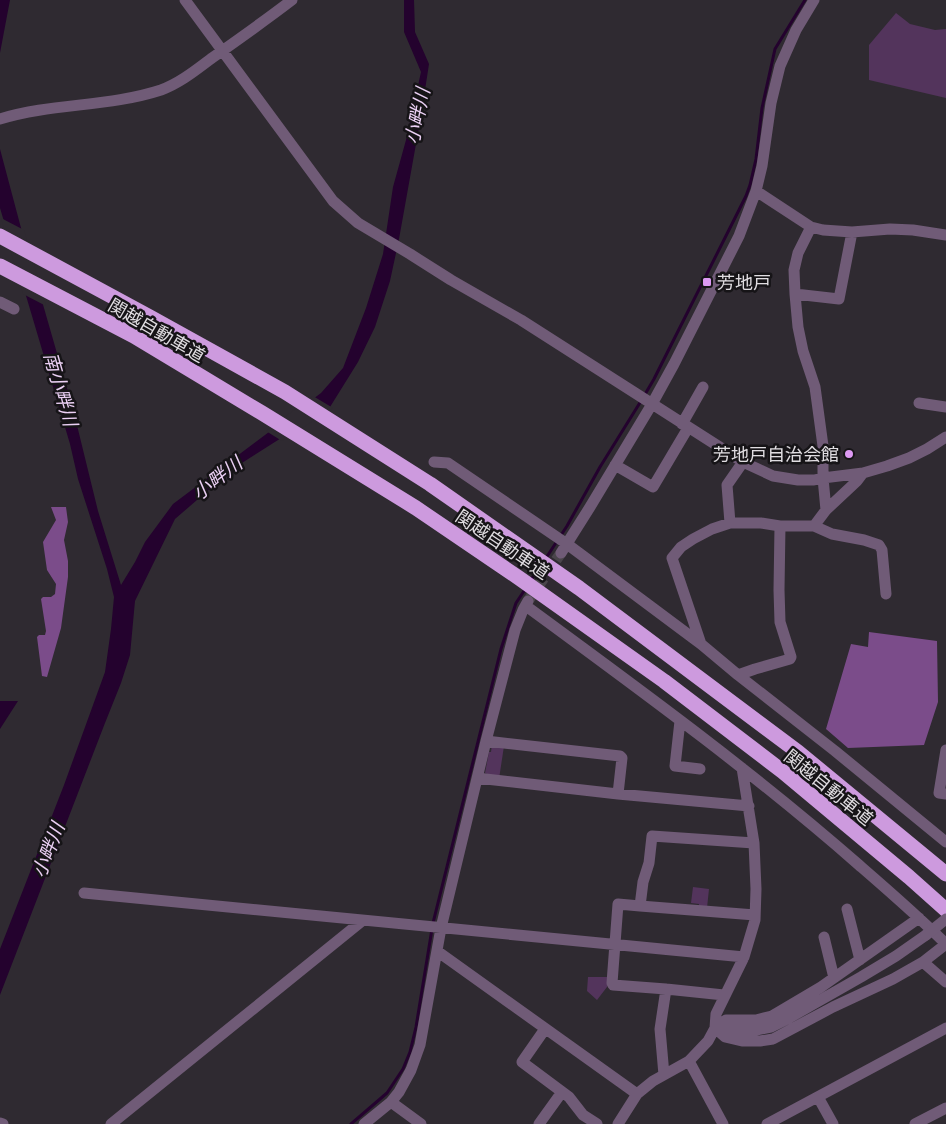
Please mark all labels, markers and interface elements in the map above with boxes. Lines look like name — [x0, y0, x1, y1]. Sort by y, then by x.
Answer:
water label: 小畔川 — [398, 83, 436, 147]
place label: 芳地戸 — [717, 270, 771, 294]
marker: 芳地戸 — [701, 276, 713, 288]
street label: 関越自動車道 — [104, 293, 210, 367]
water label: 南小畔川 — [38, 349, 85, 431]
place label: 芳地戸自治会館 — [713, 442, 839, 466]
marker: 芳地戸自治会館 — [843, 448, 855, 460]
water label: 小畔川 — [187, 449, 249, 506]
street label: 関越自動車道 — [452, 504, 554, 584]
street label: 関越自動車道 — [779, 744, 879, 830]
water label: 小畔川 — [26, 817, 71, 881]

